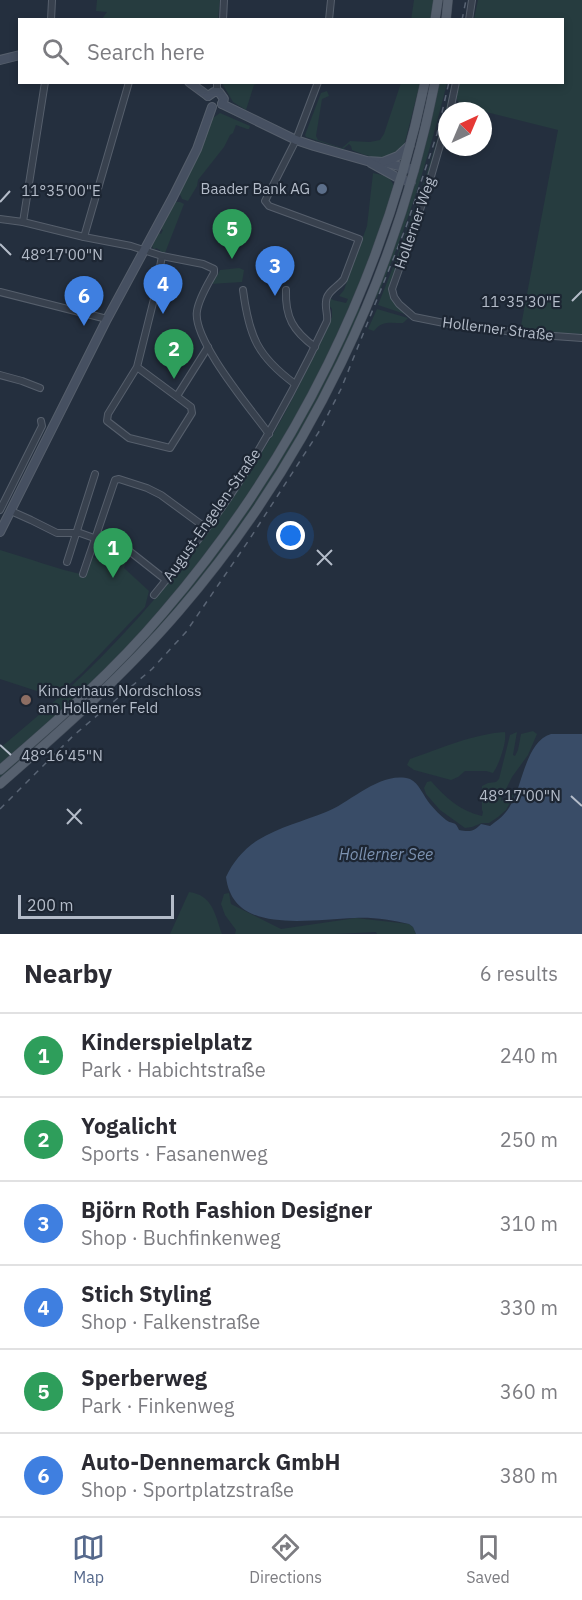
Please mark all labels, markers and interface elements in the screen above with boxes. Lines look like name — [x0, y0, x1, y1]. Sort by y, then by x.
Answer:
search box — [18, 18, 564, 84]
icon: search — [39, 35, 72, 68]
text: Search here — [87, 37, 205, 66]
north arrow — [438, 102, 492, 156]
street label: Hollerner Weg — [390, 174, 439, 271]
place label: Baader Bank AG — [201, 179, 310, 198]
text: 11°35'00"E — [21, 181, 101, 200]
marker: Baader Bank AG — [315, 182, 329, 196]
pin: 5 — [212, 210, 252, 259]
text: 48°17'00"N — [21, 245, 103, 264]
pin: 3 — [256, 246, 294, 296]
pin: 4 — [144, 264, 182, 314]
pin: 6 — [64, 276, 104, 326]
text: 11°35'30"E — [481, 292, 561, 311]
street label: Hollerner Straße — [441, 312, 555, 345]
pin: 2 — [154, 330, 194, 379]
street label: August-Engelen-Straße — [159, 445, 265, 585]
your location — [276, 521, 305, 550]
pin: 1 — [94, 528, 132, 578]
place label: Kinderhaus Nordschloss am Hollerner Feld — [38, 681, 202, 717]
marker: Kinderhaus Nordschloss am Hollerner Feld — [19, 693, 33, 707]
text: 48°16'45"N — [21, 746, 103, 765]
text: 48°17'00"N — [479, 786, 561, 805]
water label: Hollerner See — [339, 844, 433, 864]
scale bar — [18, 892, 174, 920]
text: 200 m — [27, 895, 74, 915]
text: Nearby — [24, 956, 112, 990]
text: 6 results — [480, 960, 558, 987]
text: Kinderspielplatz — [81, 1027, 252, 1056]
text: 1 — [38, 1042, 50, 1069]
text: 240 m — [500, 1042, 558, 1069]
text: Park · Habichtstraße — [81, 1056, 266, 1083]
text: Yogalicht — [81, 1111, 177, 1140]
text: 2 — [38, 1126, 50, 1153]
text: 250 m — [500, 1126, 558, 1153]
text: Sports · Fasanenweg — [81, 1140, 267, 1167]
text: Björn Roth Fashion Designer — [81, 1195, 372, 1224]
text: 3 — [38, 1210, 50, 1237]
text: 310 m — [500, 1210, 558, 1237]
text: Shop · Buchfinkenweg — [81, 1224, 281, 1251]
text: Stich Styling — [81, 1279, 211, 1308]
text: 4 — [38, 1294, 50, 1321]
text: 330 m — [500, 1294, 558, 1321]
text: Shop · Falkenstraße — [81, 1308, 260, 1335]
text: Sperberweg — [81, 1363, 207, 1392]
text: 5 — [38, 1378, 50, 1405]
text: 360 m — [500, 1378, 558, 1405]
text: Park · Finkenweg — [81, 1392, 234, 1419]
text: Auto-Dennemarck GmbH — [81, 1447, 340, 1476]
text: 6 — [38, 1462, 50, 1489]
text: 380 m — [500, 1462, 558, 1489]
text: Shop · Sportplatzstraße — [81, 1476, 294, 1503]
tab: Map — [72, 1531, 105, 1587]
tab: Directions — [249, 1531, 322, 1587]
tab: Saved — [466, 1531, 510, 1587]

